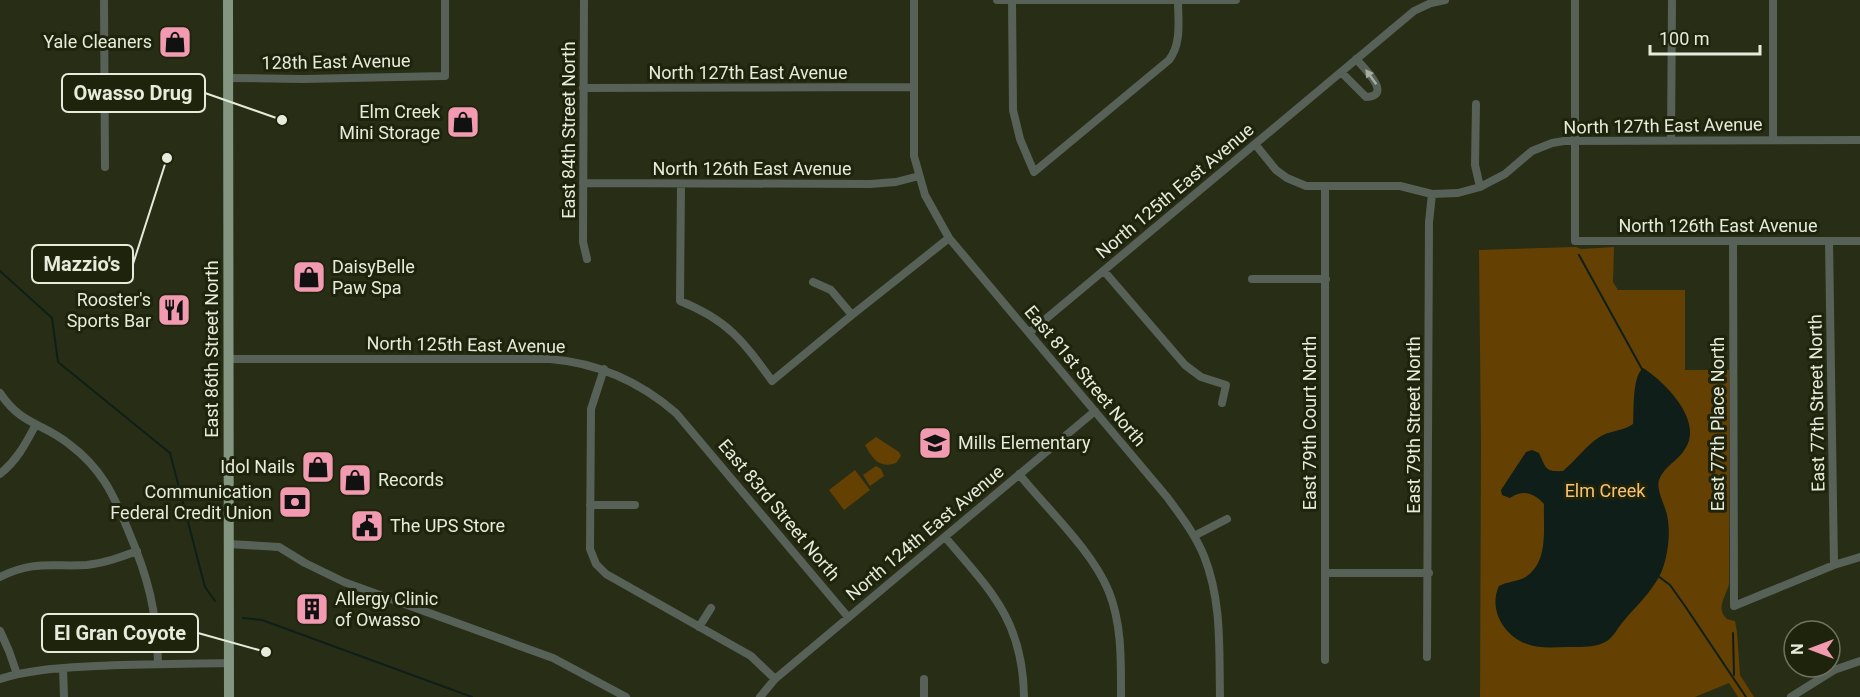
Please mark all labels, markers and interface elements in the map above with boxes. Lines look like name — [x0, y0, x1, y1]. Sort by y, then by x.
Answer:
scale bar — [1650, 18, 1760, 56]
shop icon: Yale Cleaners — [157, 24, 193, 60]
text: 100 m — [1659, 28, 1710, 49]
place label: Yale Cleaners — [43, 31, 152, 52]
street label: East 84th Street North — [558, 41, 579, 219]
street label: 128th East Avenue — [261, 50, 411, 73]
street label: North 127th East Avenue — [648, 62, 848, 83]
one-way arrow — [1365, 70, 1377, 86]
callout: Owasso Drug — [62, 74, 205, 112]
text: Owasso Drug — [74, 81, 192, 105]
place label: Elm Creek Mini Storage — [339, 101, 441, 143]
shop icon: Elm Creek Mini Storage — [445, 104, 481, 140]
street label: North 127th East Avenue — [1563, 113, 1763, 138]
street label: North 125th East Avenue — [1092, 119, 1258, 263]
street label: North 126th East Avenue — [652, 158, 852, 179]
street label: North 126th East Avenue — [1618, 215, 1818, 236]
callout: Mazzio's — [32, 245, 133, 283]
text: Mazzio's — [44, 252, 120, 276]
place label: DaisyBelle Paw Spa — [332, 256, 415, 298]
shop icon: DaisyBelle Paw Spa — [291, 259, 327, 295]
street label: East 86th Street North — [201, 260, 222, 438]
place label: Rooster's Sports Bar — [67, 289, 151, 331]
restaurant icon: Rooster's Sports Bar — [156, 292, 192, 328]
street label: East 81st Street North — [1020, 301, 1150, 450]
street label: East 77th Street North — [1804, 314, 1829, 492]
street label: North 125th East Avenue — [366, 332, 566, 357]
street label: East 79th Court North — [1299, 336, 1320, 510]
street label: East 79th Street North — [1403, 336, 1424, 514]
street label: East 77th Place North — [1707, 337, 1728, 511]
school or university icon: Mills Elementary — [917, 425, 953, 461]
place label: Mills Elementary — [958, 432, 1091, 453]
street label: East 83rd Street North — [714, 435, 845, 585]
shop icon: Idol Nails — [300, 449, 336, 485]
place label: Idol Nails — [220, 456, 295, 477]
street label: North 124th East Avenue — [842, 461, 1008, 605]
shop icon: Records — [337, 462, 373, 498]
place label: Records — [378, 469, 444, 490]
park label: Elm Creek — [1565, 480, 1646, 501]
place label: Communication Federal Credit Union — [110, 481, 272, 523]
bank icon: Communication Federal Credit Union — [277, 484, 313, 520]
public building icon: The UPS Store — [349, 508, 385, 544]
place label: The UPS Store — [390, 515, 505, 536]
place label: Allergy Clinic of Owasso — [335, 588, 438, 630]
building icon: Allergy Clinic of Owasso — [294, 591, 330, 627]
callout: El Gran Coyote — [42, 614, 198, 652]
north arrow — [1782, 619, 1842, 679]
text: El Gran Coyote — [54, 621, 186, 645]
text: N — [1788, 643, 1807, 655]

